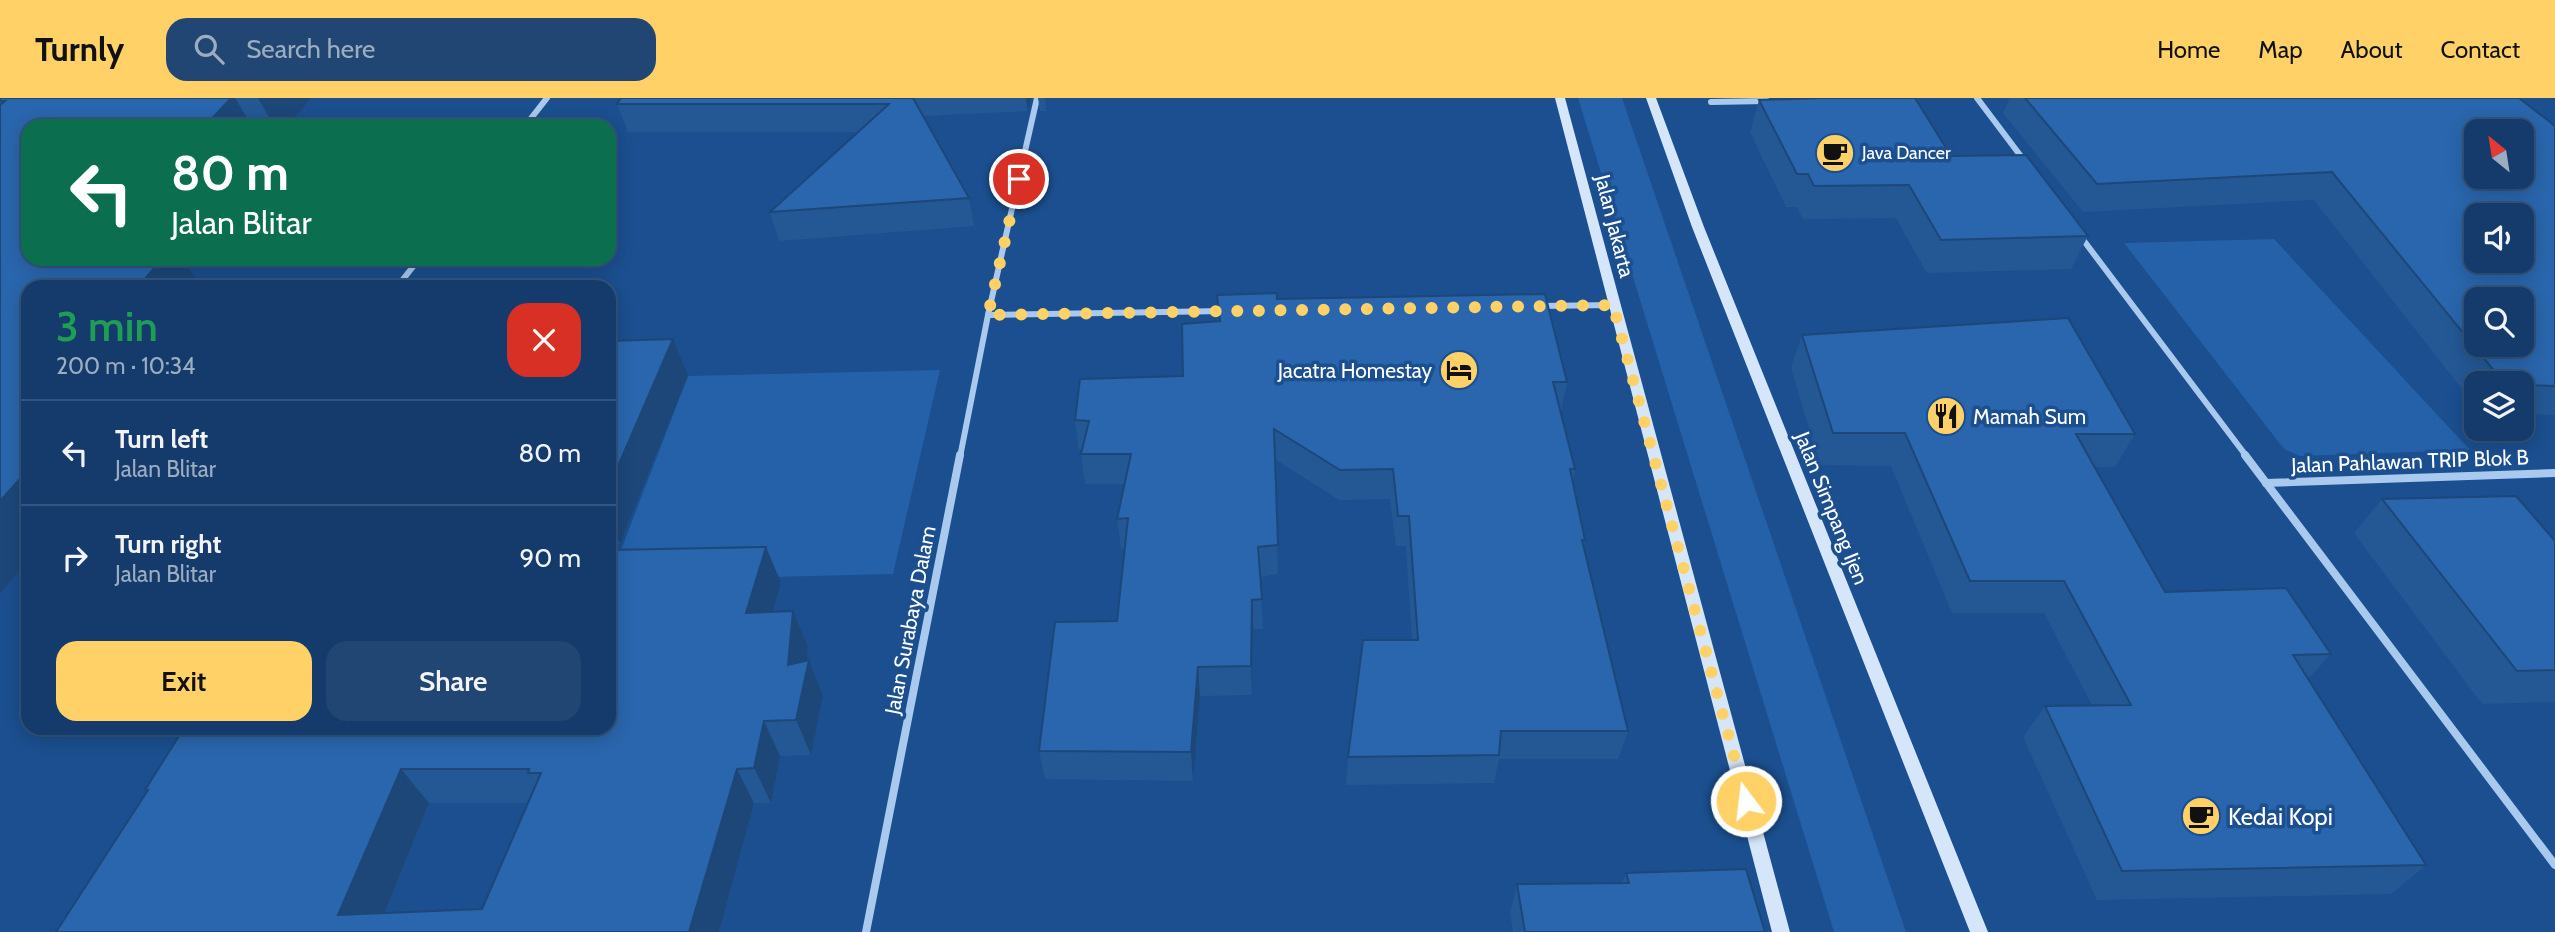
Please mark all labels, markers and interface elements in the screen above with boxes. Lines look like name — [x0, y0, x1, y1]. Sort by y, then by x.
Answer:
search box — [166, 18, 656, 81]
text: Turnly — [35, 29, 124, 69]
icon: search — [190, 30, 228, 68]
text: Search here — [246, 33, 375, 65]
text: Home — [2157, 35, 2220, 64]
text: Map — [2258, 35, 2303, 64]
text: About — [2341, 35, 2403, 64]
text: Contact — [2441, 35, 2520, 64]
north arrow — [2464, 119, 2534, 189]
map controls — [2464, 119, 2534, 441]
cafe icon: Java Dancer — [1814, 132, 1856, 174]
place label: Java Dancer — [1861, 142, 1951, 164]
text: 80 m — [171, 143, 289, 202]
icon: left — [56, 147, 147, 238]
pin — [989, 149, 1049, 209]
icon: arrive — [1000, 160, 1038, 198]
street label: Jalan Jakarta — [1590, 171, 1640, 280]
text: Jalan Blitar — [171, 203, 312, 242]
button: sound — [2464, 203, 2534, 273]
button: search — [2464, 287, 2534, 357]
text: 3 min — [56, 300, 158, 352]
button: close — [507, 303, 581, 377]
hotel icon: Jacatra Homestay — [1438, 349, 1480, 391]
text: 200 m · 10:34 — [56, 352, 195, 380]
place label: Jacatra Homestay — [1277, 358, 1432, 383]
button: layers — [2464, 371, 2534, 441]
restaurant icon: Mamah Sum — [1925, 395, 1967, 437]
place label: Mamah Sum — [1973, 404, 2086, 429]
text: Turn left — [115, 423, 208, 455]
street label: Jalan Simpang Ijen — [1789, 427, 1874, 588]
icon: left — [56, 434, 94, 472]
text: 80 m — [518, 437, 581, 469]
street label: Jalan Pahlawan TRIP Blok B — [2290, 444, 2529, 478]
text: Jalan Blitar — [115, 455, 216, 483]
street label: Jalan Surabaya Dalam — [879, 524, 941, 717]
text: Turn right — [115, 528, 221, 560]
icon: right — [56, 539, 94, 577]
text: 90 m — [519, 542, 581, 574]
text: Jalan Blitar — [115, 560, 216, 588]
button: Exit — [56, 641, 312, 721]
button: Share — [326, 641, 581, 721]
position arrow — [1709, 764, 1783, 838]
cafe icon: Kedai Kopi — [2180, 795, 2222, 837]
place label: Kedai Kopi — [2228, 802, 2333, 831]

